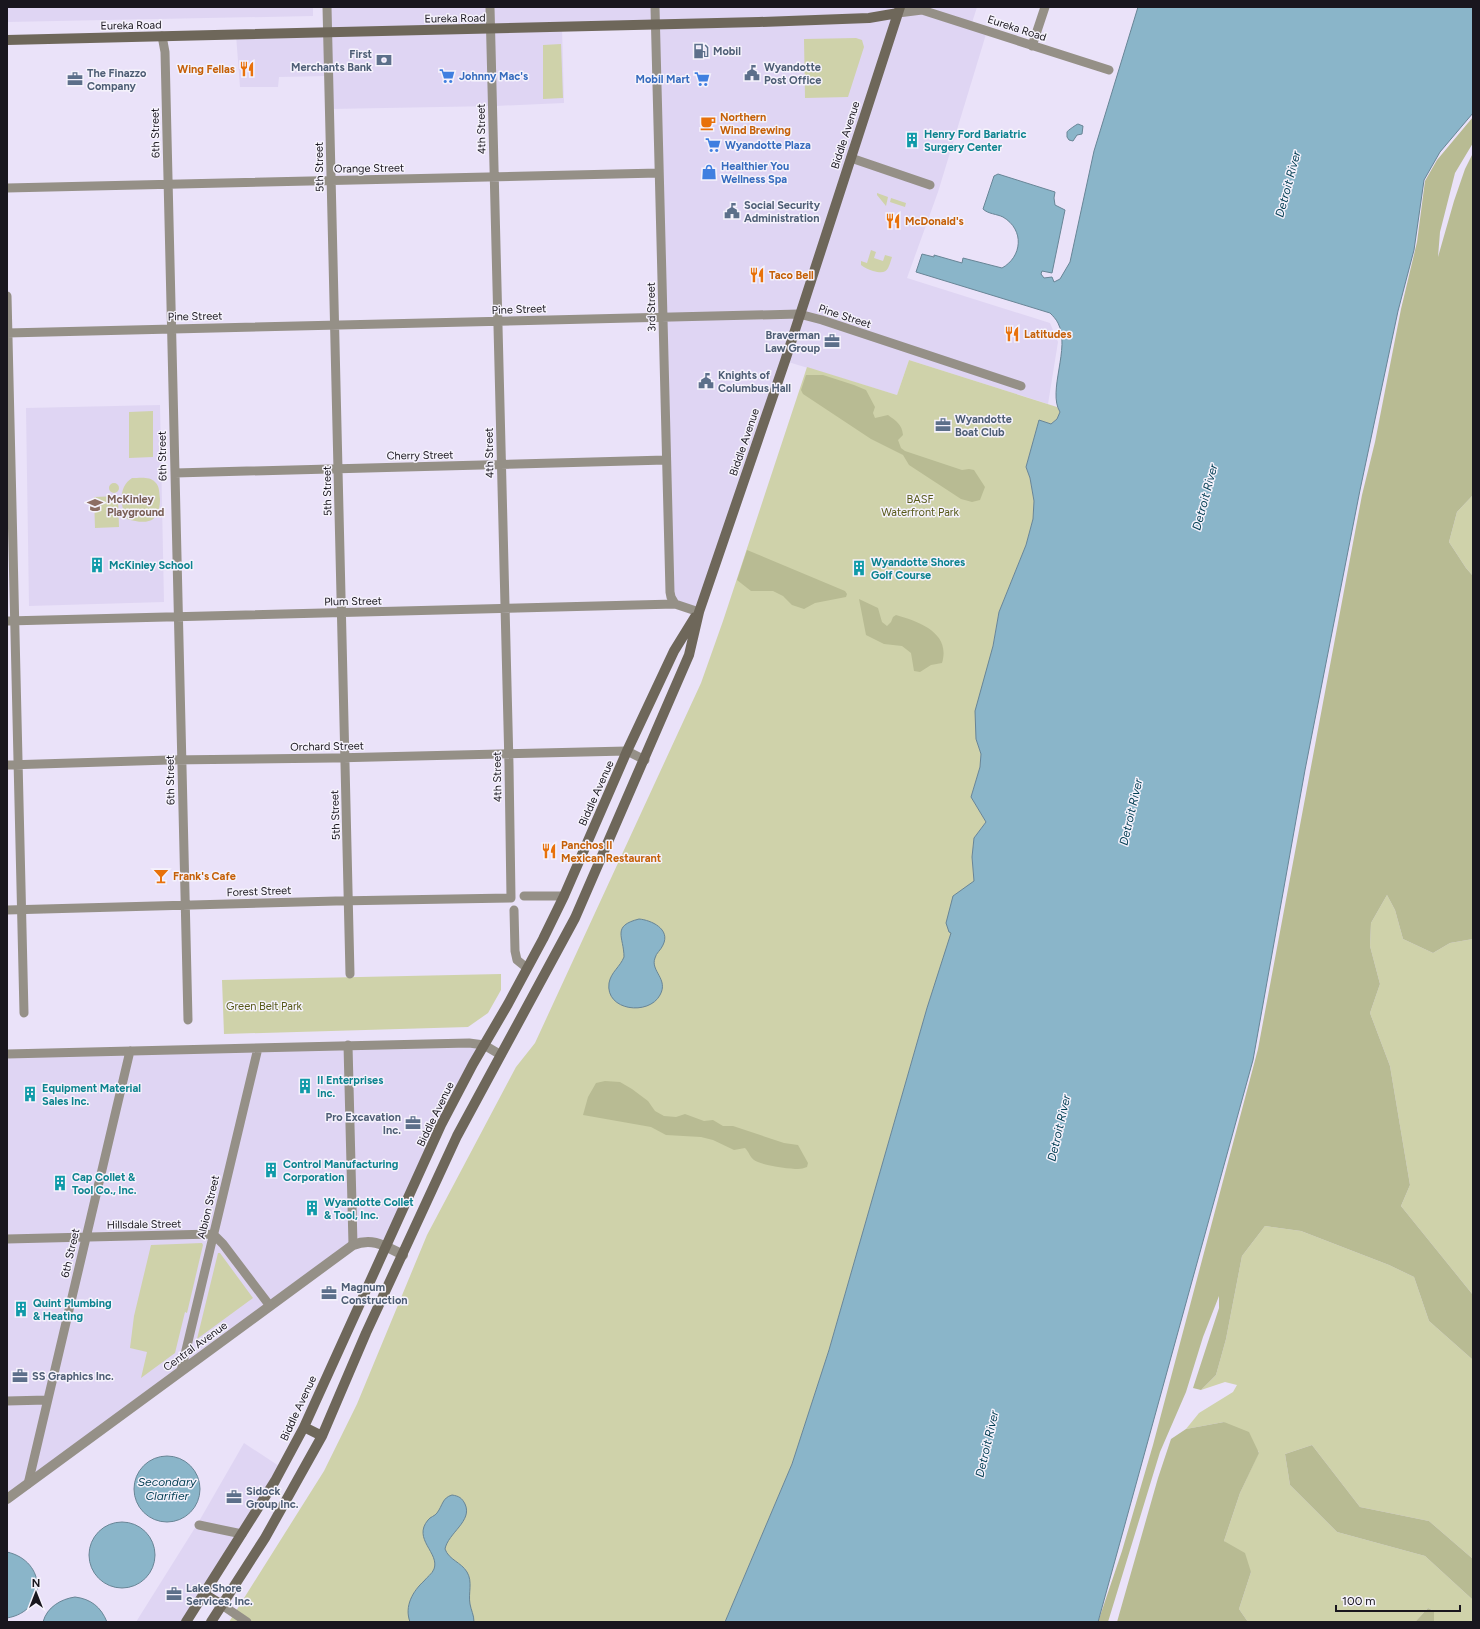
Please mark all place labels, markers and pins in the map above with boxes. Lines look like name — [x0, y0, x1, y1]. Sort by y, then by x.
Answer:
fuel station icon: Mobil — [692, 42, 710, 60]
place label: Mobil — [713, 45, 741, 58]
place label: First Merchants Bank — [291, 48, 373, 74]
bank icon: First Merchants Bank — [375, 51, 393, 69]
restaurant icon: Wing Fellas — [238, 60, 256, 78]
place label: Wyandotte Post Office — [764, 61, 821, 87]
place label: Wing Fellas — [177, 63, 235, 76]
public building icon: Wyandotte Post Office — [743, 64, 761, 82]
place label: The Finazzo Company — [87, 67, 147, 93]
supermarket icon: Johnny Mac's — [438, 67, 456, 85]
office icon: The Finazzo Company — [66, 70, 84, 88]
place label: Johnny Mac's — [459, 70, 528, 83]
supermarket icon: Mobil Mart — [693, 70, 711, 88]
place label: Mobil Mart — [636, 73, 691, 86]
place label: Northern Wind Brewing — [720, 111, 791, 137]
cafe icon: Northern Wind Brewing — [699, 114, 717, 132]
place label: Henry Ford Bariatric Surgery Center — [924, 128, 1026, 154]
building icon: Henry Ford Bariatric Surgery Center — [903, 131, 921, 149]
supermarket icon: Wyandotte Plaza — [704, 136, 722, 154]
place label: Wyandotte Plaza — [725, 139, 811, 152]
place label: Healthier You Wellness Spa — [721, 160, 789, 186]
shop icon: Healthier You Wellness Spa — [700, 163, 718, 181]
place label: Social Security Administration — [744, 199, 821, 225]
public building icon: Social Security Administration — [723, 202, 741, 220]
restaurant icon: McDonald's — [884, 212, 902, 230]
place label: McDonald's — [905, 215, 964, 228]
restaurant icon: Taco Bell — [748, 266, 766, 284]
place label: Taco Bell — [769, 269, 814, 282]
restaurant icon: Latitudes — [1003, 325, 1021, 343]
place label: Latitudes — [1024, 328, 1072, 341]
place label: Braverman Law Group — [765, 329, 820, 355]
office icon: Braverman Law Group — [823, 332, 841, 350]
place label: Knights of Columbus Hall — [718, 369, 791, 395]
public building icon: Knights of Columbus Hall — [697, 372, 715, 390]
place label: Wyandotte Boat Club — [955, 413, 1012, 439]
office icon: Wyandotte Boat Club — [934, 416, 952, 434]
place label: McKinley Playground — [107, 493, 164, 519]
school or university icon: McKinley Playground — [86, 496, 104, 514]
building icon: McKinley School — [88, 556, 106, 574]
place label: Wyandotte Shores Golf Course — [871, 556, 965, 582]
place label: McKinley School — [109, 559, 193, 572]
building icon: Wyandotte Shores Golf Course — [850, 559, 868, 577]
place label: Panchos II Mexican Restaurant — [561, 839, 662, 865]
restaurant icon: Panchos II Mexican Restaurant — [540, 842, 558, 860]
bar icon: Frank's Cafe — [152, 867, 170, 885]
place label: Frank's Cafe — [173, 870, 236, 883]
place label: II Enterprises Inc. — [317, 1074, 383, 1100]
building icon: II Enterprises Inc. — [296, 1077, 314, 1095]
place label: Equipment Material Sales Inc. — [42, 1082, 141, 1108]
building icon: Equipment Material Sales Inc. — [21, 1085, 39, 1103]
place label: Pro Excavation Inc. — [326, 1111, 401, 1137]
office icon: Pro Excavation Inc. — [404, 1114, 422, 1132]
place label: Control Manufacturing Corporation — [283, 1158, 398, 1184]
building icon: Control Manufacturing Corporation — [262, 1161, 280, 1179]
place label: Cap Collet & Tool Co., Inc. — [72, 1171, 137, 1197]
building icon: Cap Collet & Tool Co., Inc. — [51, 1174, 69, 1192]
place label: Wyandotte Collet & Tool, Inc. — [324, 1196, 414, 1222]
building icon: Wyandotte Collet & Tool, Inc. — [303, 1199, 321, 1217]
place label: Magnum Construction — [341, 1281, 408, 1307]
office icon: Magnum Construction — [320, 1284, 338, 1302]
place label: Quint Plumbing & Heating — [33, 1297, 112, 1323]
building icon: Quint Plumbing & Heating — [12, 1300, 30, 1318]
office icon: SS Graphics Inc. — [11, 1367, 29, 1385]
place label: SS Graphics Inc. — [32, 1370, 114, 1383]
place label: Sidock Group Inc. — [246, 1485, 299, 1511]
office icon: Sidock Group Inc. — [225, 1488, 243, 1506]
place label: Lake Shore Services, Inc. — [186, 1582, 253, 1608]
office icon: Lake Shore Services, Inc. — [165, 1585, 183, 1603]

